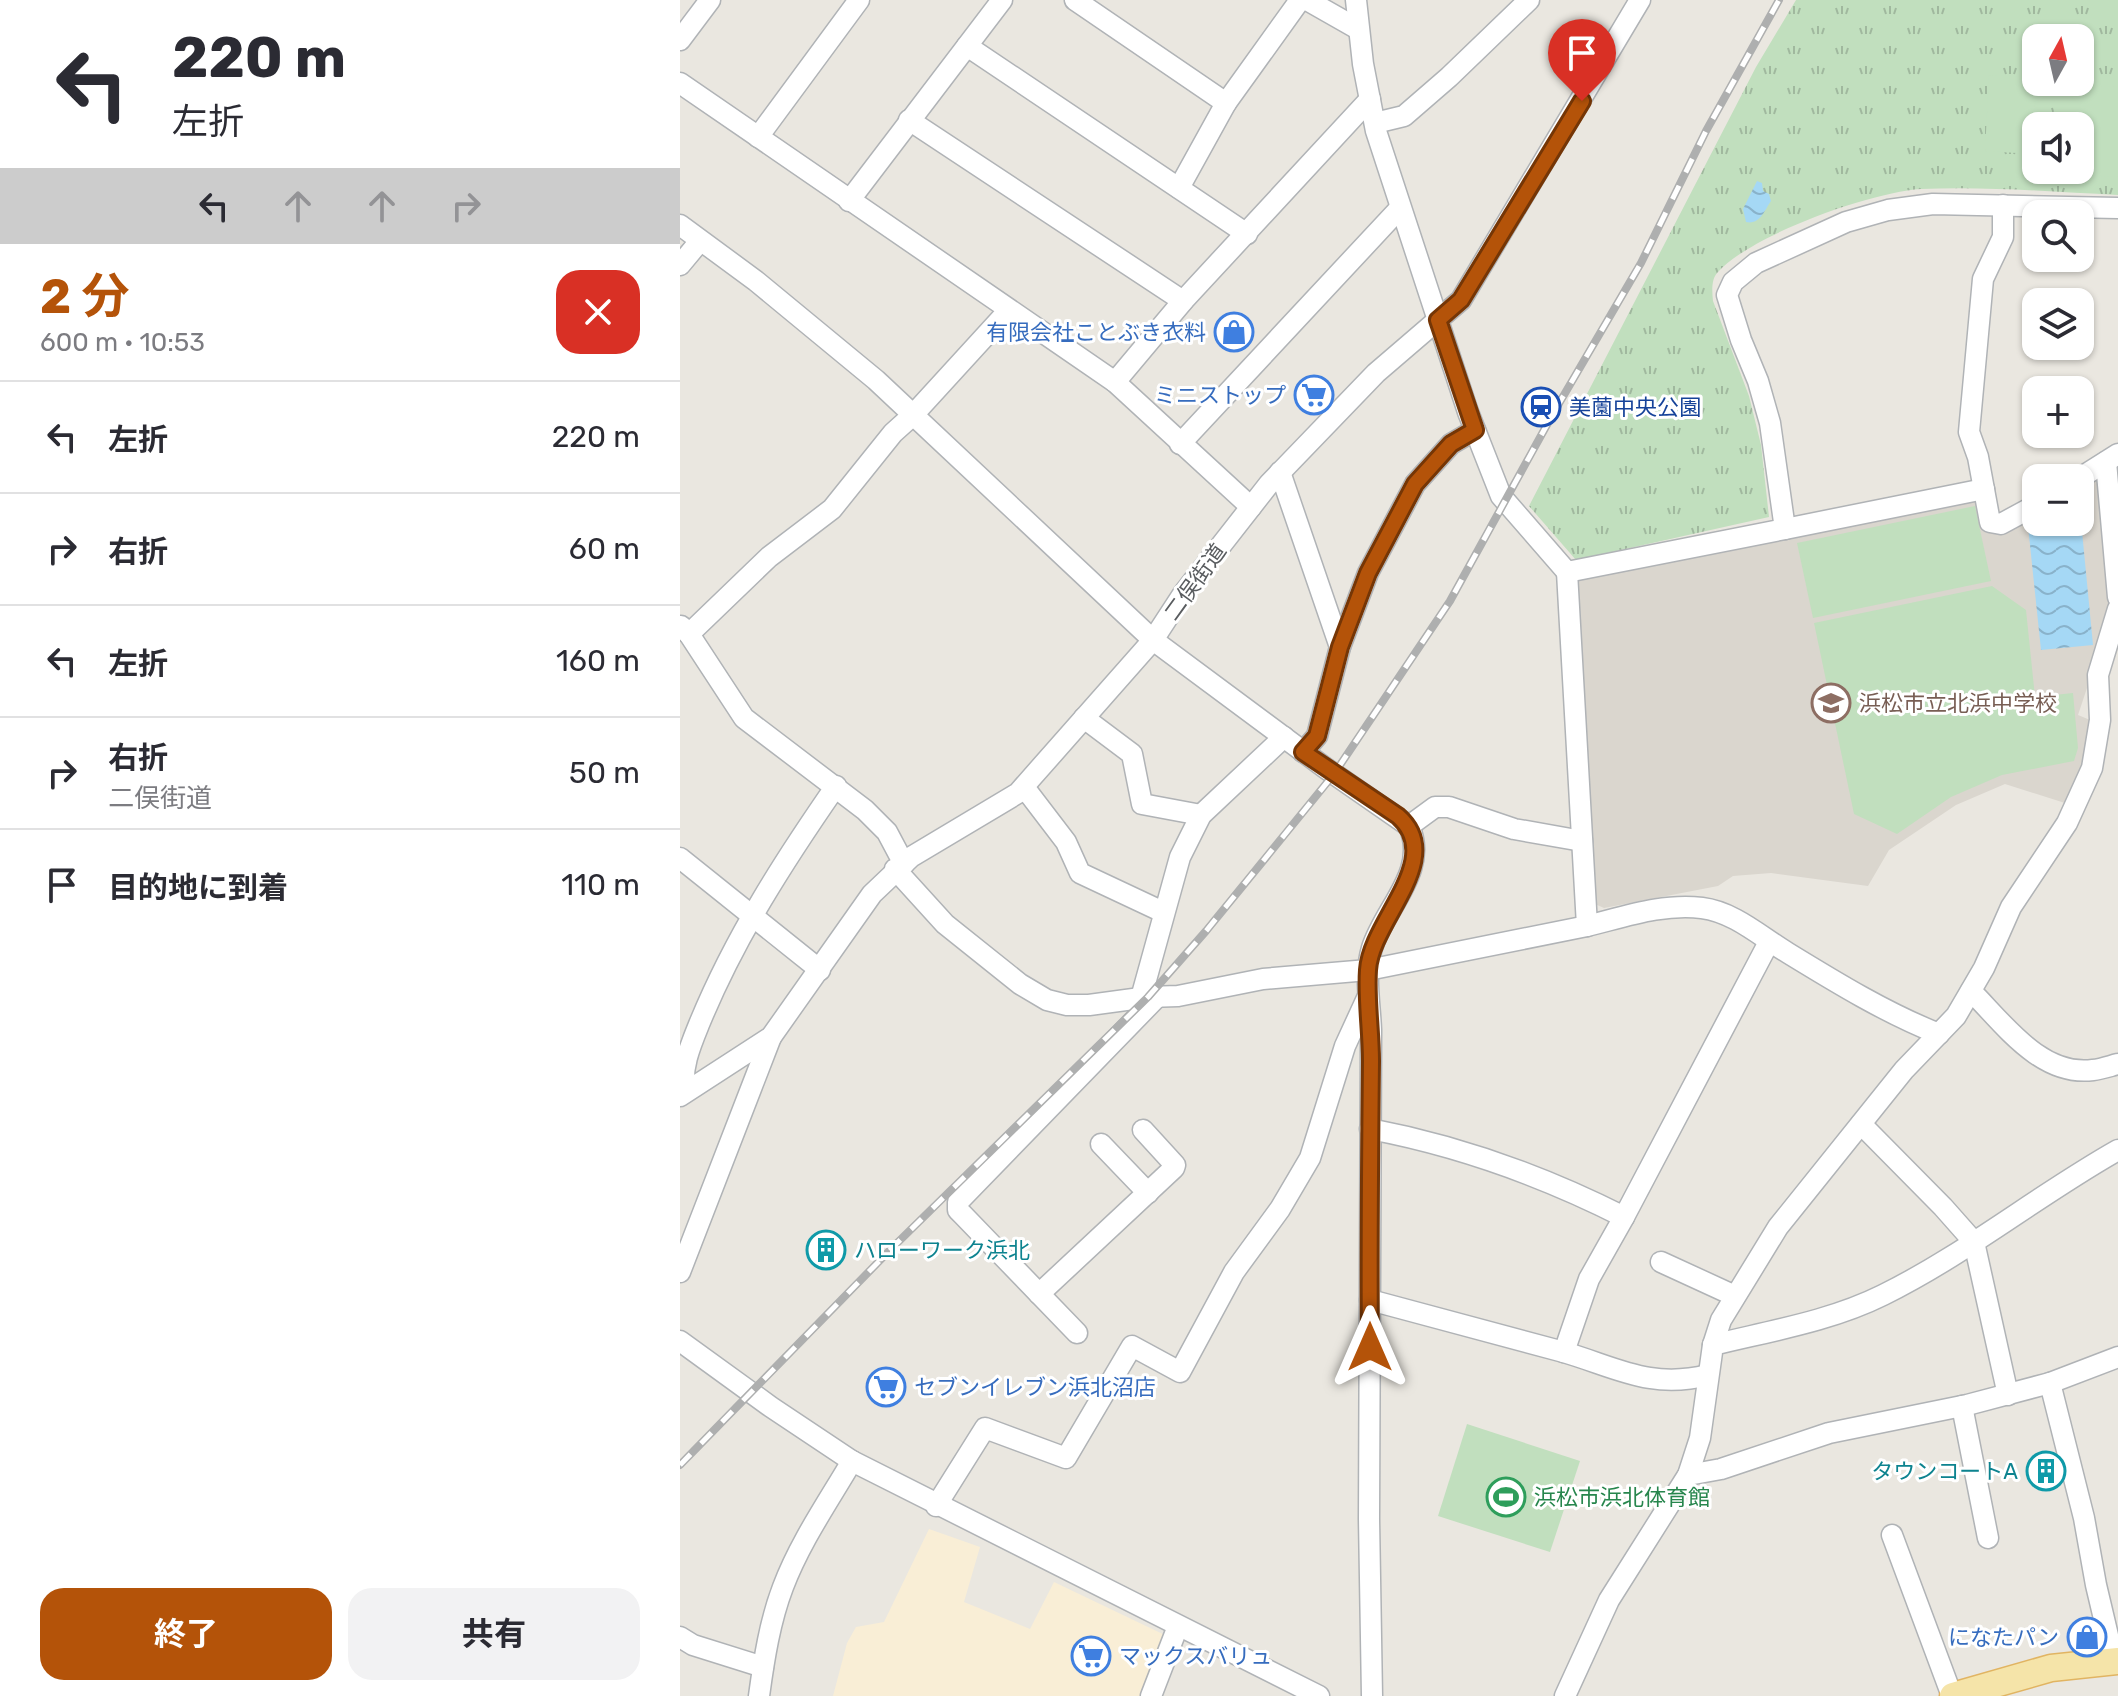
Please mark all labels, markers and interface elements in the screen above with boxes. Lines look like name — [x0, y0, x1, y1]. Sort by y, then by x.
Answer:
pin — [1548, 19, 1616, 101]
north arrow — [2022, 24, 2094, 96]
map controls — [2022, 24, 2094, 536]
text: 220 m — [172, 25, 346, 91]
icon: arrive — [1560, 31, 1604, 75]
icon: left — [40, 32, 144, 136]
text: 左折 — [172, 100, 244, 143]
button: sound — [2022, 112, 2094, 184]
icon: left — [192, 184, 236, 228]
icon: ahead — [276, 184, 320, 228]
icon: ahead — [360, 184, 404, 228]
icon: right — [444, 184, 488, 228]
button: search — [2022, 200, 2094, 272]
text: 2 分 — [40, 268, 129, 325]
button: close — [556, 270, 640, 354]
button: layers — [2022, 288, 2094, 360]
shop icon: 有限会社ことぶき衣料 — [1213, 311, 1255, 353]
place label: 有限会社ことぶき衣料 — [986, 319, 1206, 346]
text: 600 m · 10:53 — [40, 327, 205, 358]
supermarket icon: ミニストップ — [1293, 374, 1335, 416]
button: + — [2022, 376, 2094, 448]
place label: ミニストップ — [1154, 382, 1286, 409]
station icon: 美薗中央公園 — [1520, 386, 1562, 428]
place label: 美薗中央公園 — [1569, 394, 1701, 421]
icon: left — [40, 415, 84, 459]
text: 220 m — [552, 419, 640, 455]
text: 左折 — [108, 422, 168, 458]
button: − — [2022, 464, 2094, 536]
icon: right — [40, 527, 84, 571]
text: 60 m — [569, 531, 640, 567]
text: 右折 — [108, 534, 168, 570]
street label: 二俣街道 — [1158, 538, 1232, 626]
icon: left — [40, 639, 84, 683]
text: 160 m — [556, 643, 640, 679]
text: 左折 — [108, 646, 168, 682]
school or university icon: 浜松市立北浜中学校 — [1810, 682, 1852, 724]
place label: 浜松市立北浜中学校 — [1859, 690, 2057, 717]
text: 右折 — [108, 740, 168, 776]
icon: right — [40, 751, 84, 795]
text: 50 m — [569, 755, 640, 791]
text: 二俣街道 — [108, 783, 212, 814]
icon: arrive — [40, 863, 84, 907]
text: 110 m — [561, 867, 640, 903]
text: 目的地に到着 — [108, 870, 288, 906]
building icon: ハローワーク浜北 — [805, 1229, 847, 1271]
place label: ハローワーク浜北 — [854, 1237, 1030, 1264]
position arrow — [1328, 1305, 1412, 1389]
supermarket icon: セブンイレブン浜北沼店 — [865, 1366, 907, 1408]
place label: セブンイレブン浜北沼店 — [914, 1374, 1156, 1401]
building icon: タウンコートA — [2025, 1450, 2067, 1492]
place label: タウンコートA — [1871, 1458, 2018, 1485]
sports icon: 浜松市浜北体育館 — [1485, 1476, 1527, 1518]
place label: 浜松市浜北体育館 — [1534, 1484, 1710, 1511]
button: 終了 — [40, 1588, 332, 1680]
button: 共有 — [348, 1588, 640, 1680]
shop icon: になたパン — [2066, 1616, 2108, 1658]
place label: になたパン — [1948, 1624, 2059, 1651]
supermarket icon: マックスバリュ — [1070, 1635, 1112, 1677]
place label: マックスバリュ — [1119, 1643, 1272, 1670]

